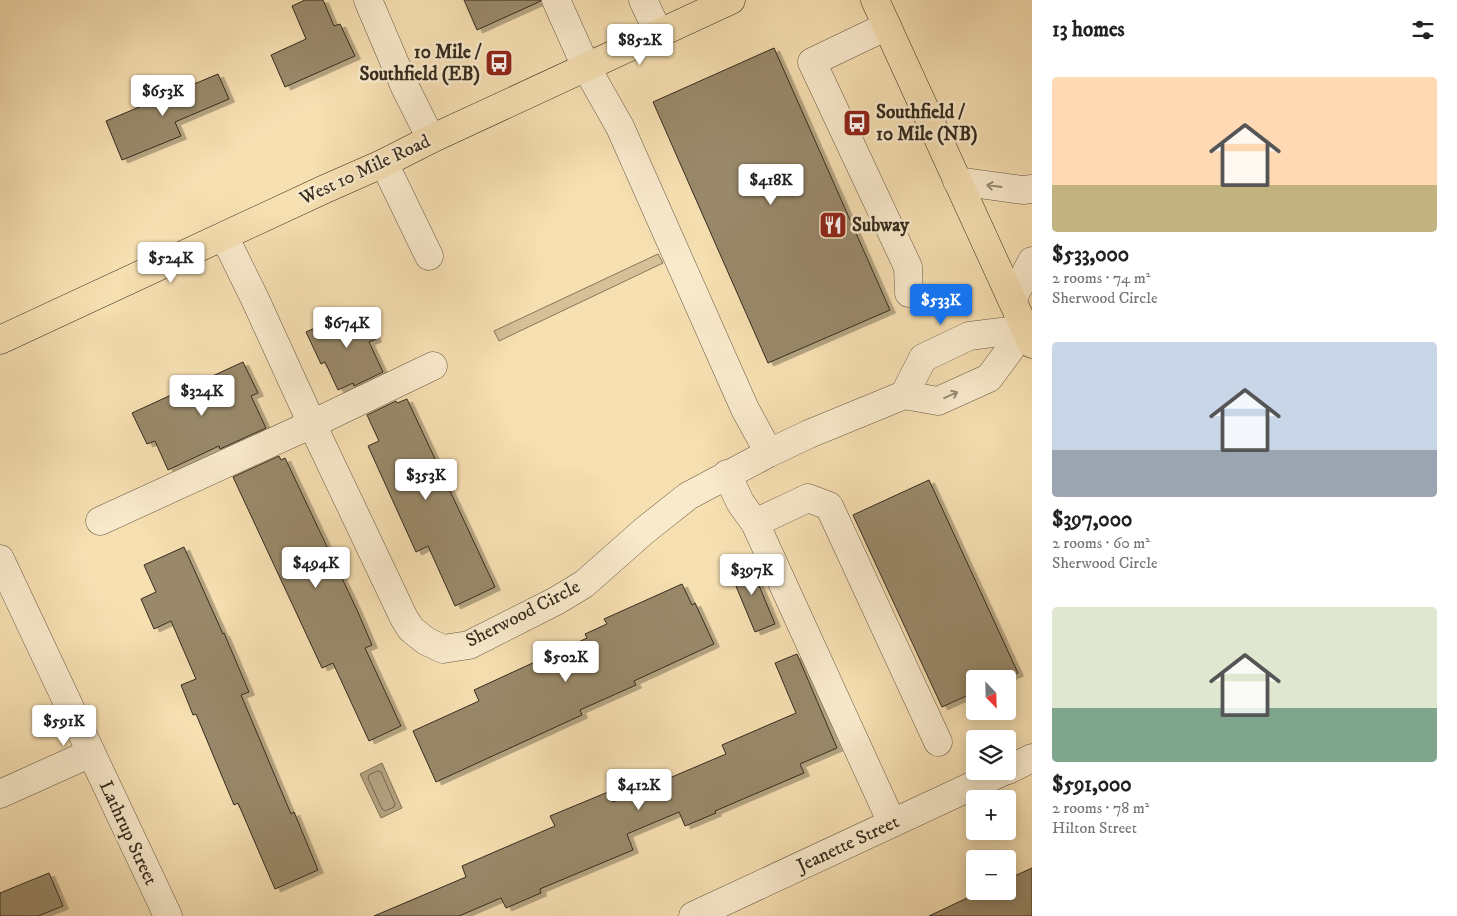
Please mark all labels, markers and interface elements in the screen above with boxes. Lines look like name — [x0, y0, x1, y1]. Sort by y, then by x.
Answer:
icon: filters — [1409, 16, 1437, 44]
text: 13 homes — [1052, 17, 1125, 43]
pin: $852K — [605, 23, 675, 66]
text: $852K — [618, 30, 662, 50]
place label: 10 Mile / Southfield (EB) — [359, 41, 482, 86]
bus stop icon: 10 Mile / Southfield (EB) — [484, 48, 514, 78]
pin: $653K — [128, 74, 198, 117]
text: $653K — [142, 81, 184, 101]
place label: Southfield / 10 Mile (NB) — [876, 101, 977, 146]
bus stop icon: Southfield / 10 Mile (NB) — [842, 108, 872, 138]
icon: home — [1200, 110, 1290, 200]
street label: West 10 Mile Road — [295, 130, 434, 211]
pin: $418K — [736, 164, 806, 206]
text: $418K — [749, 170, 793, 190]
one-way arrow — [987, 181, 1003, 191]
restaurant icon: Subway — [818, 210, 848, 240]
place label: Subway — [852, 214, 910, 237]
pin: $524K — [136, 242, 206, 284]
text: $533,000 — [1052, 242, 1129, 268]
text: $524K — [149, 248, 194, 268]
text: 2 rooms · 74 m² — [1052, 268, 1150, 288]
pin: $533K — [906, 284, 976, 326]
text: Sherwood Circle — [1052, 288, 1158, 308]
text: $533K — [921, 290, 961, 310]
pin: $674K — [312, 306, 382, 349]
text: $674K — [324, 313, 370, 333]
pin: $324K — [167, 374, 237, 417]
icon: home — [1200, 375, 1290, 465]
text: $324K — [180, 381, 224, 401]
one-way arrow — [943, 389, 958, 399]
pin: $353K — [391, 458, 461, 501]
text: $353K — [406, 465, 446, 485]
text: $397,000 — [1052, 507, 1132, 533]
text: 2 rooms · 60 m² — [1052, 533, 1150, 553]
pin: $494K — [281, 546, 351, 589]
text: $494K — [293, 553, 339, 573]
text: Sherwood Circle — [1052, 553, 1158, 573]
pin: $397K — [717, 554, 787, 596]
text: $397K — [731, 560, 773, 580]
street label: Sherwood Circle — [462, 575, 584, 653]
pin: $502K — [531, 640, 601, 683]
icon: home — [1200, 640, 1290, 730]
text: $502K — [544, 647, 588, 667]
north arrow — [966, 670, 1016, 720]
map controls — [966, 670, 1016, 900]
pin: $591K — [29, 704, 99, 747]
text: $591K — [43, 711, 85, 731]
button: layers — [966, 730, 1016, 780]
pin: $412K — [604, 768, 674, 811]
text: $591,000 — [1052, 772, 1132, 798]
text: $412K — [618, 775, 660, 795]
street label: Lathrup Street — [94, 777, 162, 889]
button: + — [966, 790, 1016, 840]
text: 2 rooms · 78 m² — [1052, 798, 1149, 818]
street label: Jeanette Street — [792, 810, 903, 879]
text: Hilton Street — [1052, 818, 1137, 838]
button: − — [966, 850, 1016, 900]

